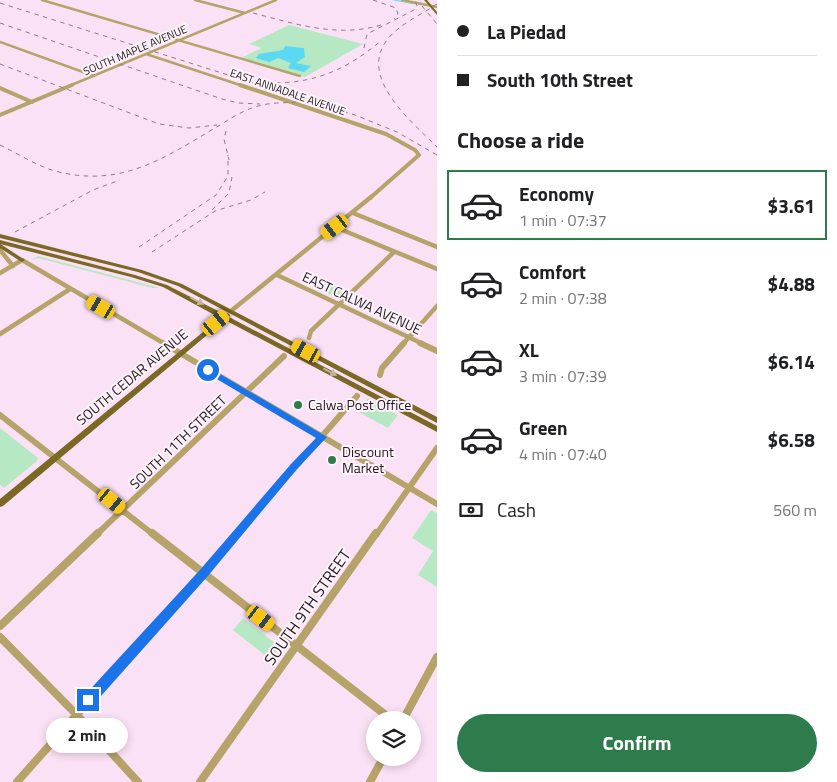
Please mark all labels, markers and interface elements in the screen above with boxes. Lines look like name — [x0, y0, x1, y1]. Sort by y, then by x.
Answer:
text: La Piedad — [487, 17, 566, 46]
street label: SOUTH MAPLE AVENUE — [81, 21, 189, 79]
street label: EAST ANNADALE AVENUE — [228, 65, 348, 119]
text: South 10th Street — [487, 65, 633, 94]
text: Choose a ride — [457, 123, 584, 157]
text: Economy — [519, 179, 594, 208]
icon: car — [459, 183, 504, 228]
text: $3.61 — [768, 191, 815, 220]
text: 1 min · 07:37 — [519, 208, 607, 232]
car — [318, 212, 351, 242]
text: Comfort — [519, 257, 586, 286]
icon: car — [459, 261, 504, 306]
street label: EAST CALWA AVENUE — [299, 266, 426, 340]
text: $4.88 — [768, 269, 815, 298]
text: 2 min · 07:38 — [519, 286, 607, 310]
car — [84, 293, 117, 321]
one-way arrow — [190, 297, 204, 305]
car — [199, 308, 232, 338]
street label: SOUTH CEDAR AVENUE — [71, 323, 192, 430]
text: XL — [519, 335, 539, 364]
car — [289, 337, 322, 365]
icon: car — [459, 339, 504, 384]
text: $6.14 — [768, 347, 815, 376]
route start — [197, 359, 219, 381]
text: 3 min · 07:39 — [519, 364, 607, 388]
one-way arrow — [323, 368, 337, 376]
street label: SOUTH 11TH STREET — [124, 389, 231, 494]
place label: Calwa Post Office — [308, 394, 411, 415]
marker: Calwa Post Office — [292, 399, 304, 411]
text: Green — [519, 413, 568, 442]
icon: car — [459, 417, 504, 462]
text: $6.58 — [768, 425, 815, 454]
place label: Discount Market — [342, 441, 394, 478]
text: 4 min · 07:40 — [519, 442, 607, 466]
marker: Discount Market — [326, 454, 338, 466]
car — [95, 486, 128, 516]
text: Cash — [497, 495, 536, 524]
icon: cash — [457, 496, 485, 524]
text: 560 m — [773, 498, 817, 522]
street label: SOUTH 9TH STREET — [258, 544, 356, 670]
car — [244, 603, 277, 633]
route end — [77, 689, 99, 711]
map controls — [366, 711, 421, 766]
button: layers — [366, 711, 421, 766]
button: Confirm — [457, 714, 817, 772]
callout: 2 min — [47, 718, 129, 752]
text: 2 min — [68, 723, 106, 747]

